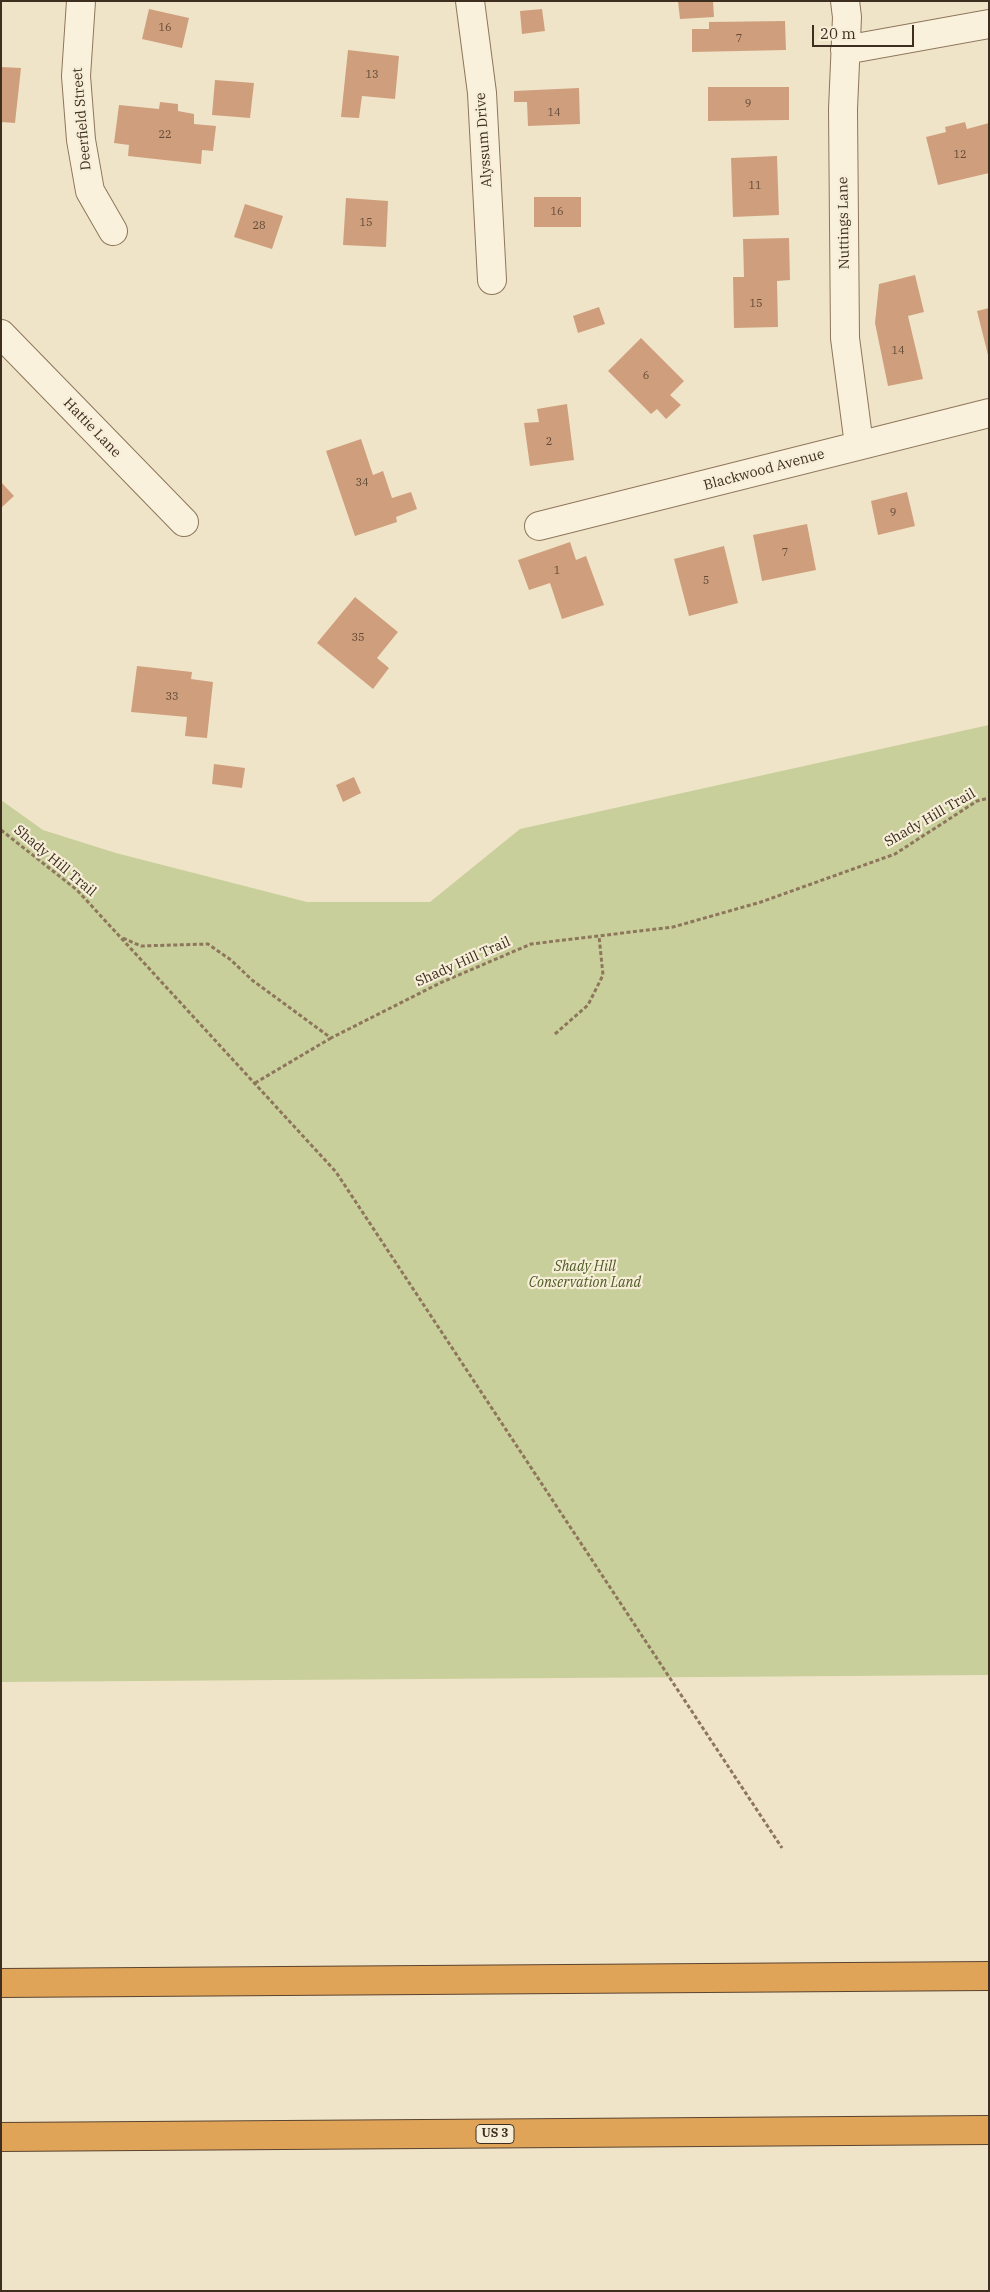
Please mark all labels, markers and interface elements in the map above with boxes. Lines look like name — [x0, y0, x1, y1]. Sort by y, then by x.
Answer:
scale bar — [815, 15, 918, 47]
house number: 16 — [158, 21, 172, 35]
text: 20 m — [820, 24, 856, 43]
house number: 7 — [736, 32, 742, 46]
street label: Deerfield Street — [69, 67, 95, 171]
house number: 13 — [365, 68, 379, 82]
street label: Alyssum Drive — [472, 92, 496, 188]
house number: 9 — [745, 97, 751, 111]
house number: 14 — [547, 106, 561, 120]
house number: 22 — [158, 128, 172, 142]
house number: 12 — [953, 148, 967, 162]
street label: Nuttings Lane — [835, 176, 853, 270]
house number: 11 — [748, 179, 762, 193]
house number: 16 — [550, 205, 564, 219]
house number: 15 — [359, 216, 373, 230]
house number: 28 — [252, 219, 266, 233]
house number: 15 — [749, 297, 763, 311]
house number: 14 — [891, 344, 905, 358]
house number: 6 — [643, 369, 649, 383]
street label: Hattie Lane — [60, 395, 124, 461]
house number: 2 — [546, 435, 552, 449]
street label: Blackwood Avenue — [702, 446, 826, 494]
house number: 34 — [355, 476, 369, 490]
house number: 9 — [890, 506, 896, 520]
house number: 7 — [782, 546, 788, 560]
house number: 1 — [554, 564, 560, 578]
house number: 5 — [703, 574, 709, 588]
house number: 35 — [351, 631, 365, 645]
house number: 33 — [165, 690, 179, 704]
street label: Shady Hill Trail — [882, 785, 978, 851]
street label: Shady Hill Trail — [10, 822, 100, 900]
street label: Shady Hill Trail — [413, 934, 513, 990]
park label: Shady Hill Conservation Land — [529, 1259, 641, 1292]
road number: US 3 — [476, 2124, 514, 2144]

